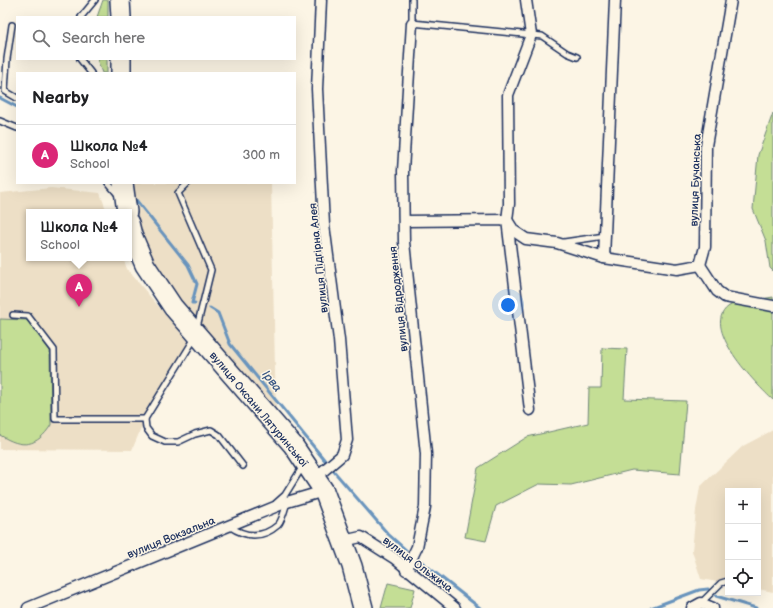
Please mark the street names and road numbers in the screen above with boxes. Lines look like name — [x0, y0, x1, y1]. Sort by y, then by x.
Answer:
street label: вулиця Бучанська — [687, 133, 704, 227]
street label: вулиця Підгірна Алея — [306, 202, 331, 314]
street label: вулиця Відродження — [387, 246, 410, 352]
street label: вулиця Оксани Лятуринської — [207, 349, 311, 470]
street label: вулиця Вокзальна — [125, 514, 217, 561]
street label: вулиця Ольжича — [380, 534, 456, 595]

